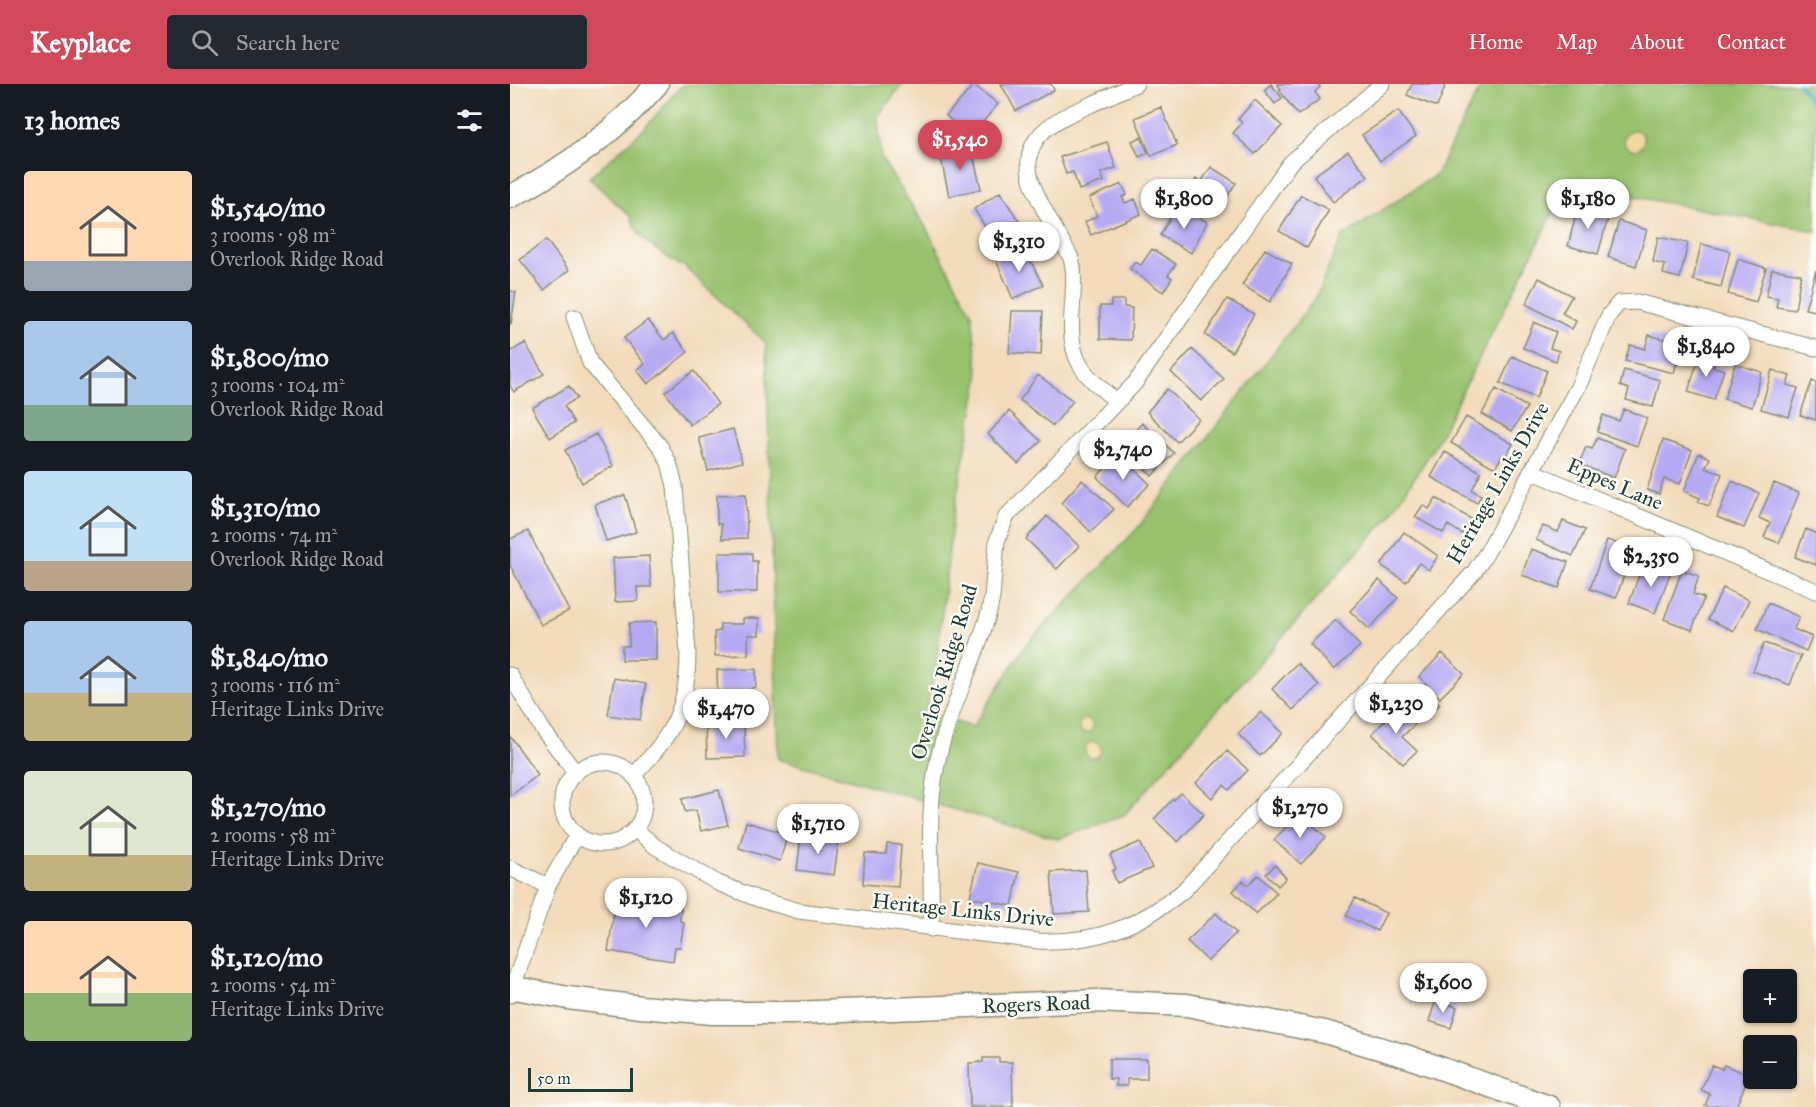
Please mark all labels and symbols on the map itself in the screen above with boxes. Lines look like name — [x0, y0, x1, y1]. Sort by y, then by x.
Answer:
pin: $1,540 — [911, 120, 1009, 171]
pin: $1,800 — [1135, 179, 1233, 230]
pin: $1,180 — [1539, 179, 1637, 230]
pin: $1,310 — [970, 222, 1068, 273]
pin: $1,840 — [1657, 327, 1755, 378]
street label: Heritage Links Drive — [1441, 397, 1555, 569]
pin: $2,740 — [1074, 430, 1172, 481]
street label: Eppes Lane — [1563, 452, 1667, 516]
pin: $2,350 — [1602, 537, 1700, 588]
street label: Overlook Ridge Road — [905, 581, 983, 763]
pin: $1,230 — [1347, 684, 1445, 735]
pin: $1,470 — [677, 689, 775, 740]
pin: $1,270 — [1251, 788, 1349, 839]
pin: $1,710 — [769, 804, 867, 855]
pin: $1,120 — [597, 878, 695, 929]
street label: Heritage Links Drive — [871, 888, 1055, 933]
pin: $1,600 — [1394, 963, 1492, 1014]
street label: Rogers Road — [981, 989, 1091, 1019]
scale bar — [528, 1065, 633, 1092]

